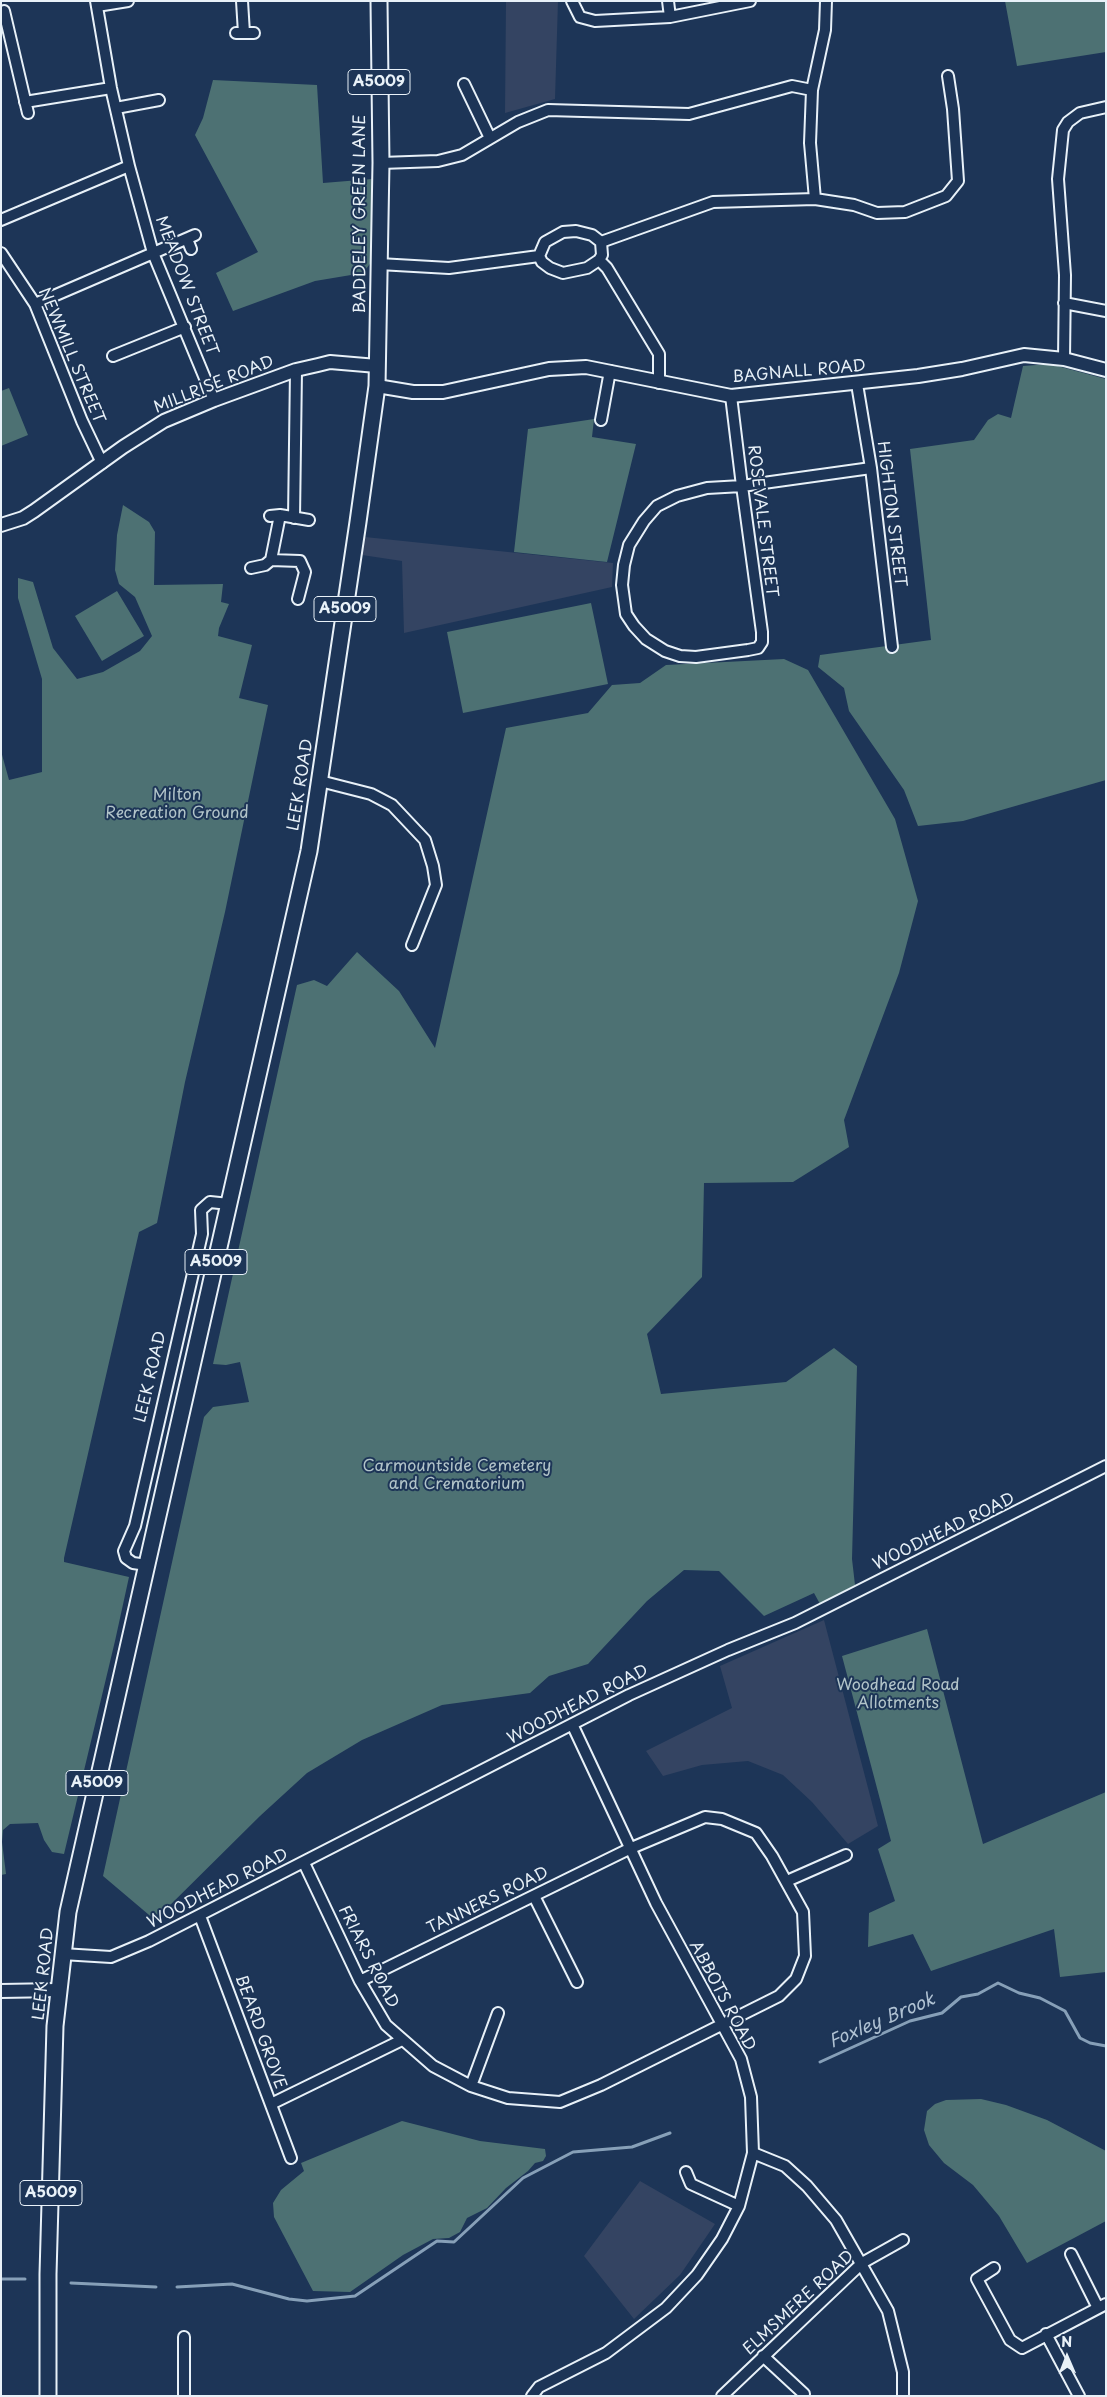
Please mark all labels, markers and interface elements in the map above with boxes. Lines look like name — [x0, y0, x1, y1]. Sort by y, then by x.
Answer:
road number: A5009 — [348, 70, 410, 94]
street label: BADDELEY GREEN LANE — [351, 115, 371, 313]
street label: MEADOW STREET — [151, 214, 221, 358]
street label: NEWMILL STREET — [34, 285, 108, 427]
street label: MILLRISE ROAD — [151, 352, 277, 418]
street label: BAGNALL ROAD — [731, 357, 867, 387]
street label: HIGHTON STREET — [873, 440, 909, 588]
street label: ROSEVALE STREET — [743, 444, 781, 598]
road number: A5009 — [314, 596, 376, 622]
street label: LEEK ROAD — [284, 738, 318, 832]
park label: Milton Recreation Ground — [105, 786, 249, 824]
road number: A5009 — [185, 1250, 247, 1274]
street label: LEEK ROAD — [131, 1330, 171, 1424]
park label: Carmountside Cemetery and Crematorium — [363, 1457, 551, 1495]
street label: WOODHEAD ROAD — [870, 1489, 1018, 1575]
street label: WOODHEAD ROAD — [504, 1661, 652, 1749]
park label: Woodhead Road Allotments — [836, 1676, 960, 1714]
road number: A5009 — [66, 1770, 128, 1796]
street label: WOODHEAD ROAD — [144, 1845, 292, 1933]
street label: TANNERS ROAD — [424, 1863, 552, 1939]
street label: FRIARS ROAD — [334, 1903, 402, 2011]
street label: LEEK ROAD — [30, 1927, 58, 2021]
street label: ABBOTS ROAD — [685, 1938, 759, 2054]
street label: BEARD GROVE — [230, 1972, 290, 2092]
water label: Foxley Brook — [826, 1989, 938, 2053]
road number: A5009 — [20, 2180, 82, 2206]
street label: ELMSMERE ROAD — [740, 2247, 858, 2359]
text: N — [1061, 2331, 1072, 2352]
north arrow — [1042, 2332, 1092, 2382]

